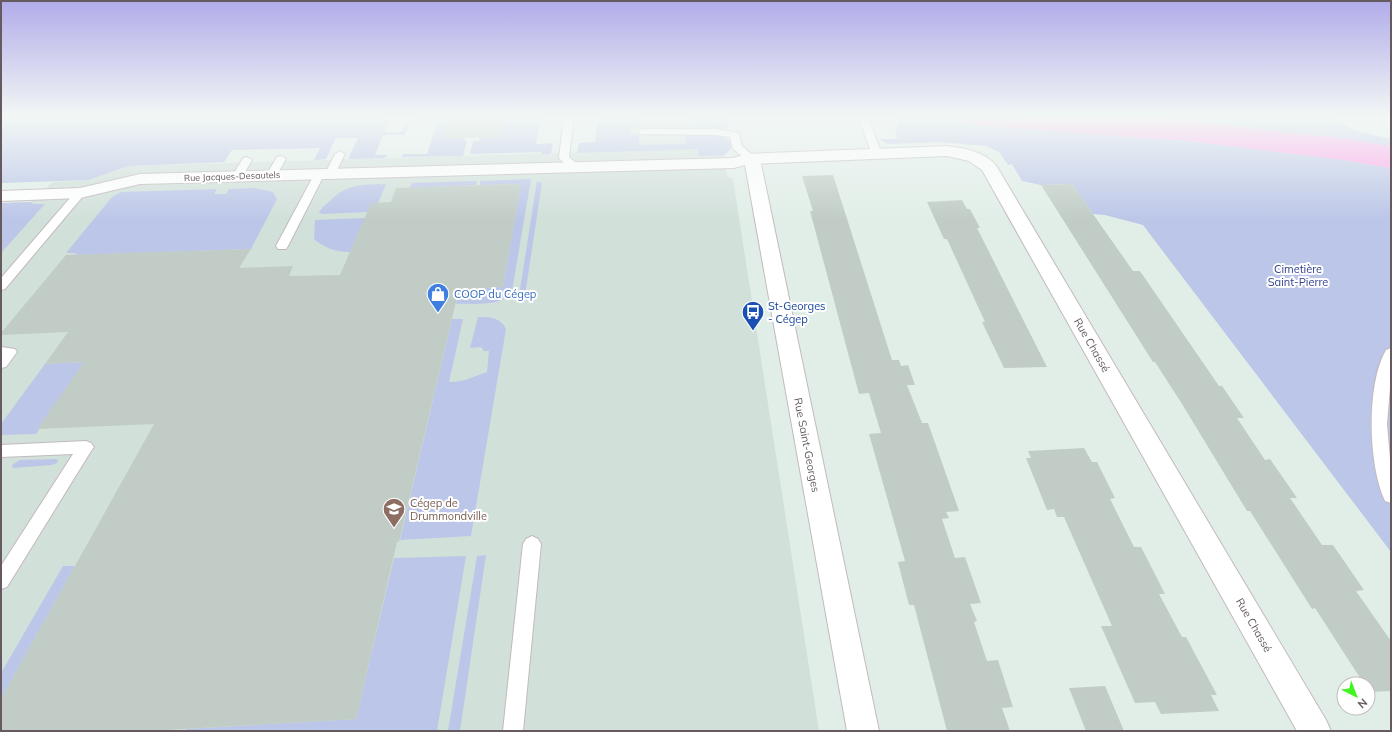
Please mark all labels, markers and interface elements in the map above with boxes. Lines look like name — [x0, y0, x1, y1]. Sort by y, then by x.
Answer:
street label: Rue Jacques-Desautels — [184, 169, 280, 183]
park label: Cimetière Saint-Pierre — [1268, 262, 1328, 289]
shop icon: COOP du Cégep — [425, 281, 451, 314]
place label: COOP du Cégep — [454, 287, 537, 301]
bus stop icon: St-Georges - Cégep — [740, 299, 766, 332]
place label: St-Georges - Cégep — [768, 299, 826, 326]
street label: Rue Chassé — [1071, 315, 1113, 375]
street label: Rue Saint-Georges — [791, 397, 823, 493]
school or university icon: Cégep de Drummondville — [381, 496, 407, 529]
place label: Cégep de Drummondville — [410, 496, 487, 523]
street label: Rue Chassé — [1233, 595, 1275, 655]
north arrow — [1336, 676, 1376, 716]
text: N — [1355, 695, 1370, 711]

